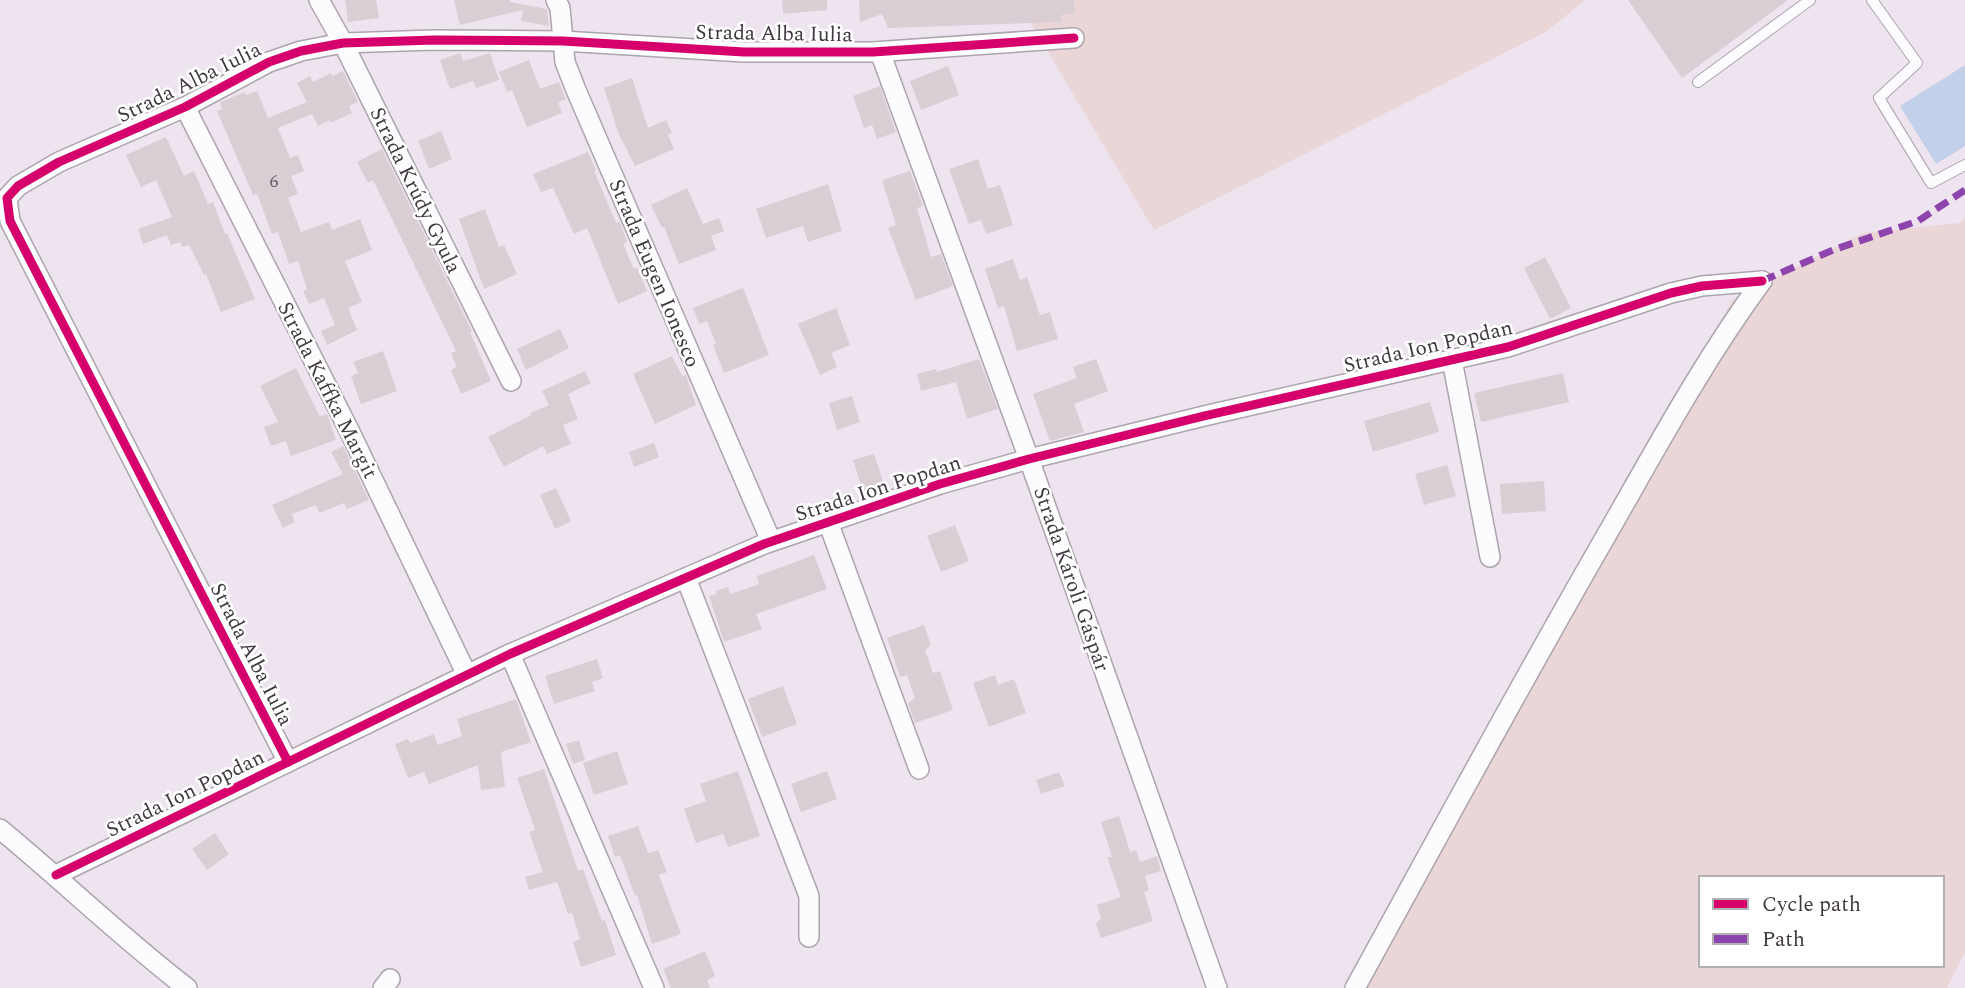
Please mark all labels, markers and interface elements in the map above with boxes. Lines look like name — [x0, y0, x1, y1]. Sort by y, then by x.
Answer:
street label: Strada Alba Iulia — [695, 17, 854, 51]
street label: Strada Alba Iulia — [112, 34, 268, 132]
street label: Strada Krúdy Gyula — [361, 102, 470, 280]
house number: 6 — [270, 168, 279, 195]
street label: Strada Eugen Ionesco — [600, 174, 708, 373]
street label: Strada Kaffka Margit — [269, 296, 386, 485]
street label: Strada Ion Popdan — [1341, 312, 1516, 382]
street label: Strada Ion Popdan — [791, 447, 965, 531]
street label: Strada Károli Gáspár — [1024, 482, 1118, 676]
street label: Strada Alba Iulia — [201, 577, 301, 732]
street label: Strada Ion Popdan — [101, 742, 270, 846]
legend — [1699, 876, 1944, 967]
text: Cycle path — [1762, 889, 1861, 921]
text: Path — [1762, 924, 1805, 956]

